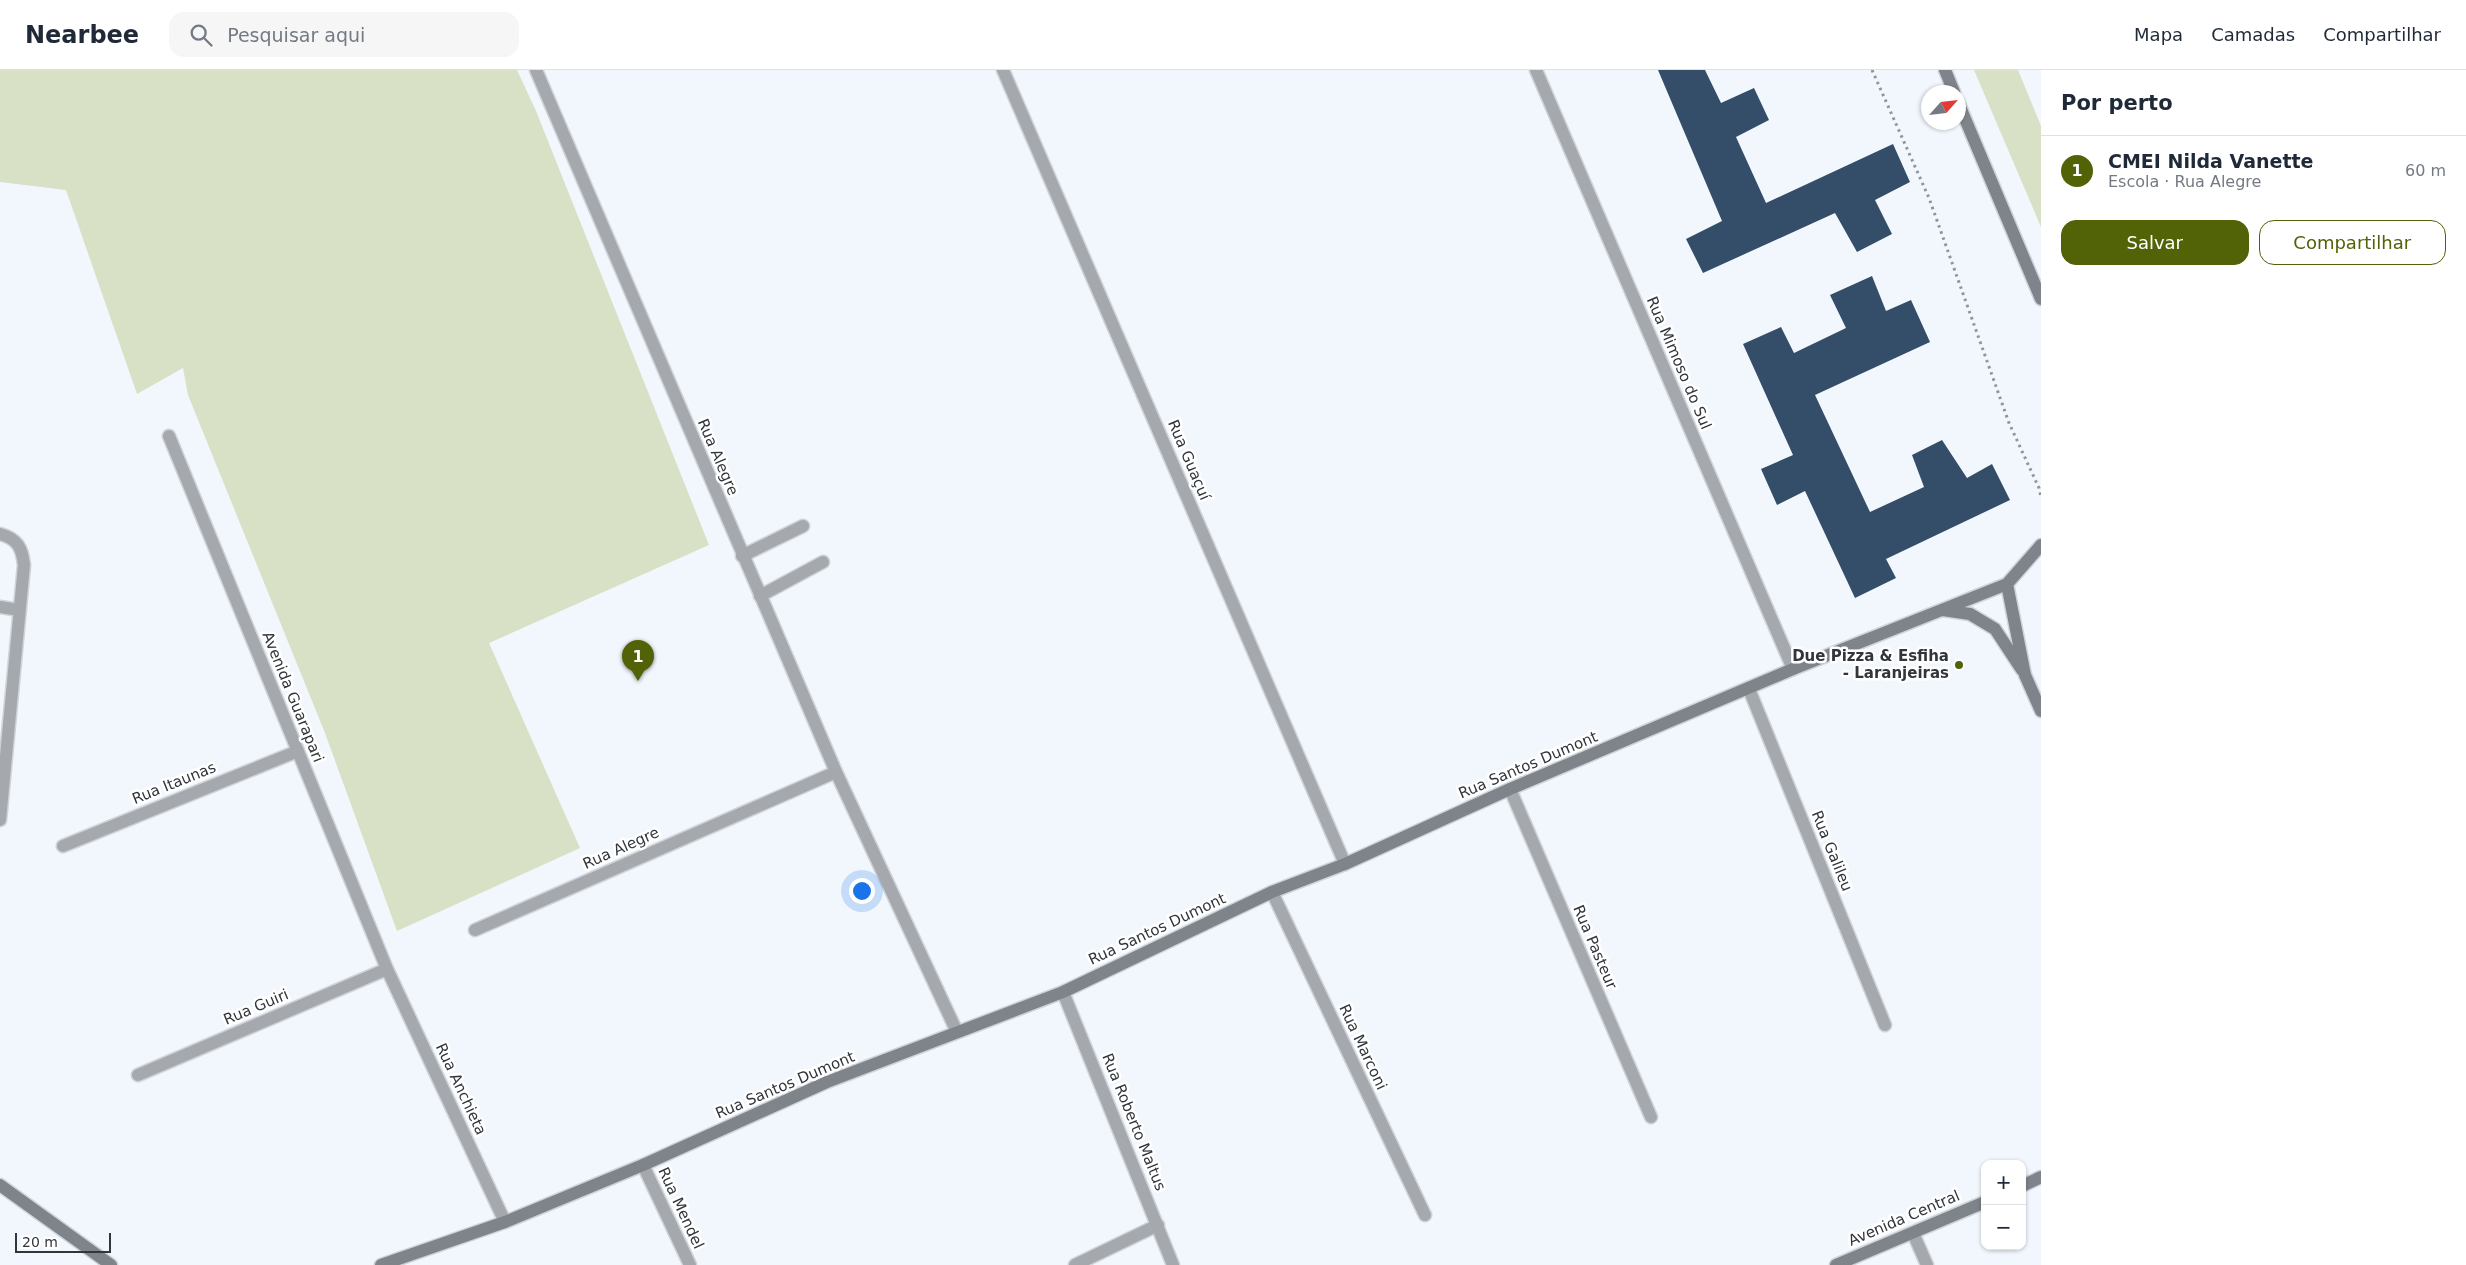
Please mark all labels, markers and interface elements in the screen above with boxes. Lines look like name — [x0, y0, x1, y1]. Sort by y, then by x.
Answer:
search box — [169, 12, 519, 57]
text: Nearbee — [25, 21, 139, 49]
icon: search — [187, 21, 215, 49]
text: Pesquisar aqui — [227, 24, 365, 46]
text: Mapa — [2134, 24, 2183, 45]
text: Camadas — [2211, 24, 2295, 45]
text: Compartilhar — [2323, 24, 2441, 45]
north arrow — [1921, 85, 1966, 130]
text: Por perto — [2061, 91, 2173, 115]
text: CMEI Nilda Vanette — [2108, 150, 2313, 172]
text: 1 — [2071, 161, 2083, 180]
text: 60 m — [2405, 161, 2446, 180]
text: Escola · Rua Alegre — [2108, 172, 2261, 191]
button: Salvar — [2061, 220, 2249, 265]
button: Compartilhar — [2259, 220, 2446, 265]
street label: Rua Mimoso do Sul — [1643, 294, 1715, 432]
street label: Rua Alegre — [694, 416, 742, 498]
street label: Rua Guaçuí — [1164, 417, 1214, 504]
street label: Avenida Guarapari — [259, 629, 327, 765]
pin: 1 — [622, 640, 654, 681]
place label: Due Pizza & Esfiha - Laranjeiras — [1792, 647, 1949, 682]
marker: Due Pizza & Esfiha - Laranjeiras — [1953, 659, 1965, 671]
street label: Rua Santos Dumont — [1456, 727, 1600, 802]
street label: Rua Itaunas — [129, 758, 219, 808]
street label: Rua Galileu — [1808, 808, 1856, 894]
street label: Rua Alegre — [580, 823, 662, 873]
your location — [849, 878, 875, 904]
street label: Rua Santos Dumont — [1086, 889, 1229, 969]
street label: Rua Pasteur — [1569, 902, 1621, 992]
street label: Rua Guiri — [221, 985, 291, 1029]
street label: Rua Marconi — [1335, 1001, 1391, 1093]
street label: Rua Anchieta — [432, 1040, 490, 1138]
street label: Rua Santos Dumont — [713, 1047, 857, 1122]
street label: Rua Roberto Maltus — [1098, 1051, 1170, 1193]
map controls — [1981, 1160, 2026, 1250]
button: + — [1981, 1160, 2026, 1205]
street label: Rua Mendel — [654, 1164, 708, 1252]
street label: Avenida Central — [1846, 1186, 1962, 1250]
button: − — [1981, 1205, 2026, 1250]
scale bar — [15, 1230, 111, 1253]
text: 20 m — [22, 1234, 58, 1250]

